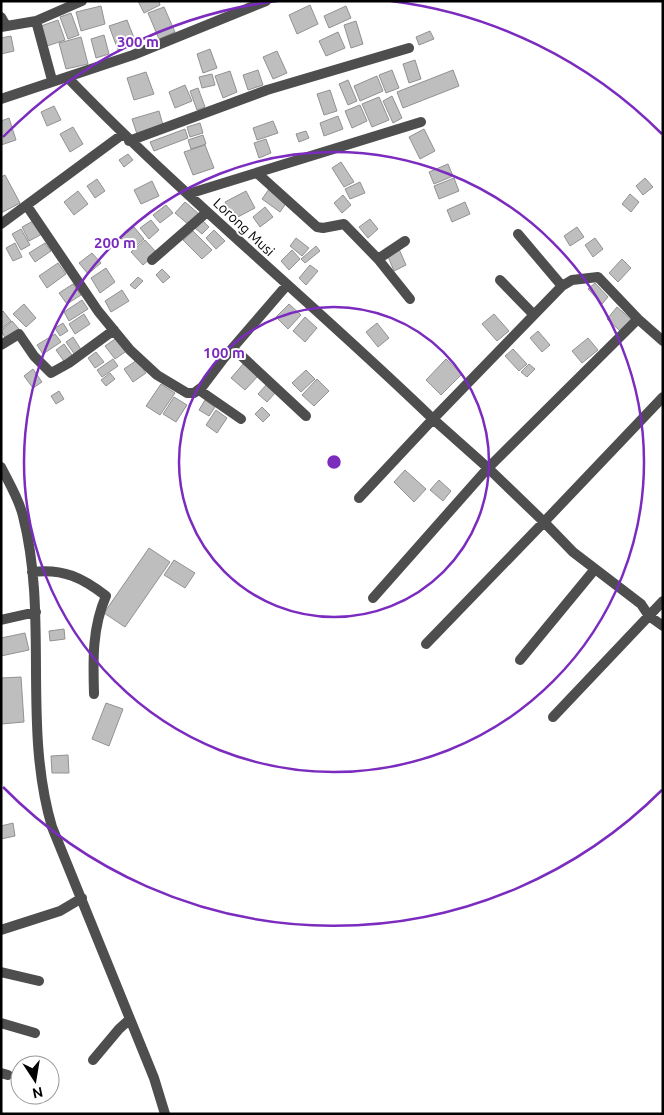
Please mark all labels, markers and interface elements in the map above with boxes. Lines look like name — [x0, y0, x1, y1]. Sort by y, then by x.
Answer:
text: 300 m — [117, 33, 159, 50]
street label: Lorong Musi — [210, 195, 278, 259]
text: 200 m — [94, 234, 136, 251]
text: 100 m — [203, 344, 245, 361]
centre of rings — [325, 453, 343, 471]
north arrow — [10, 1055, 60, 1105]
text: N — [31, 1084, 44, 1102]

